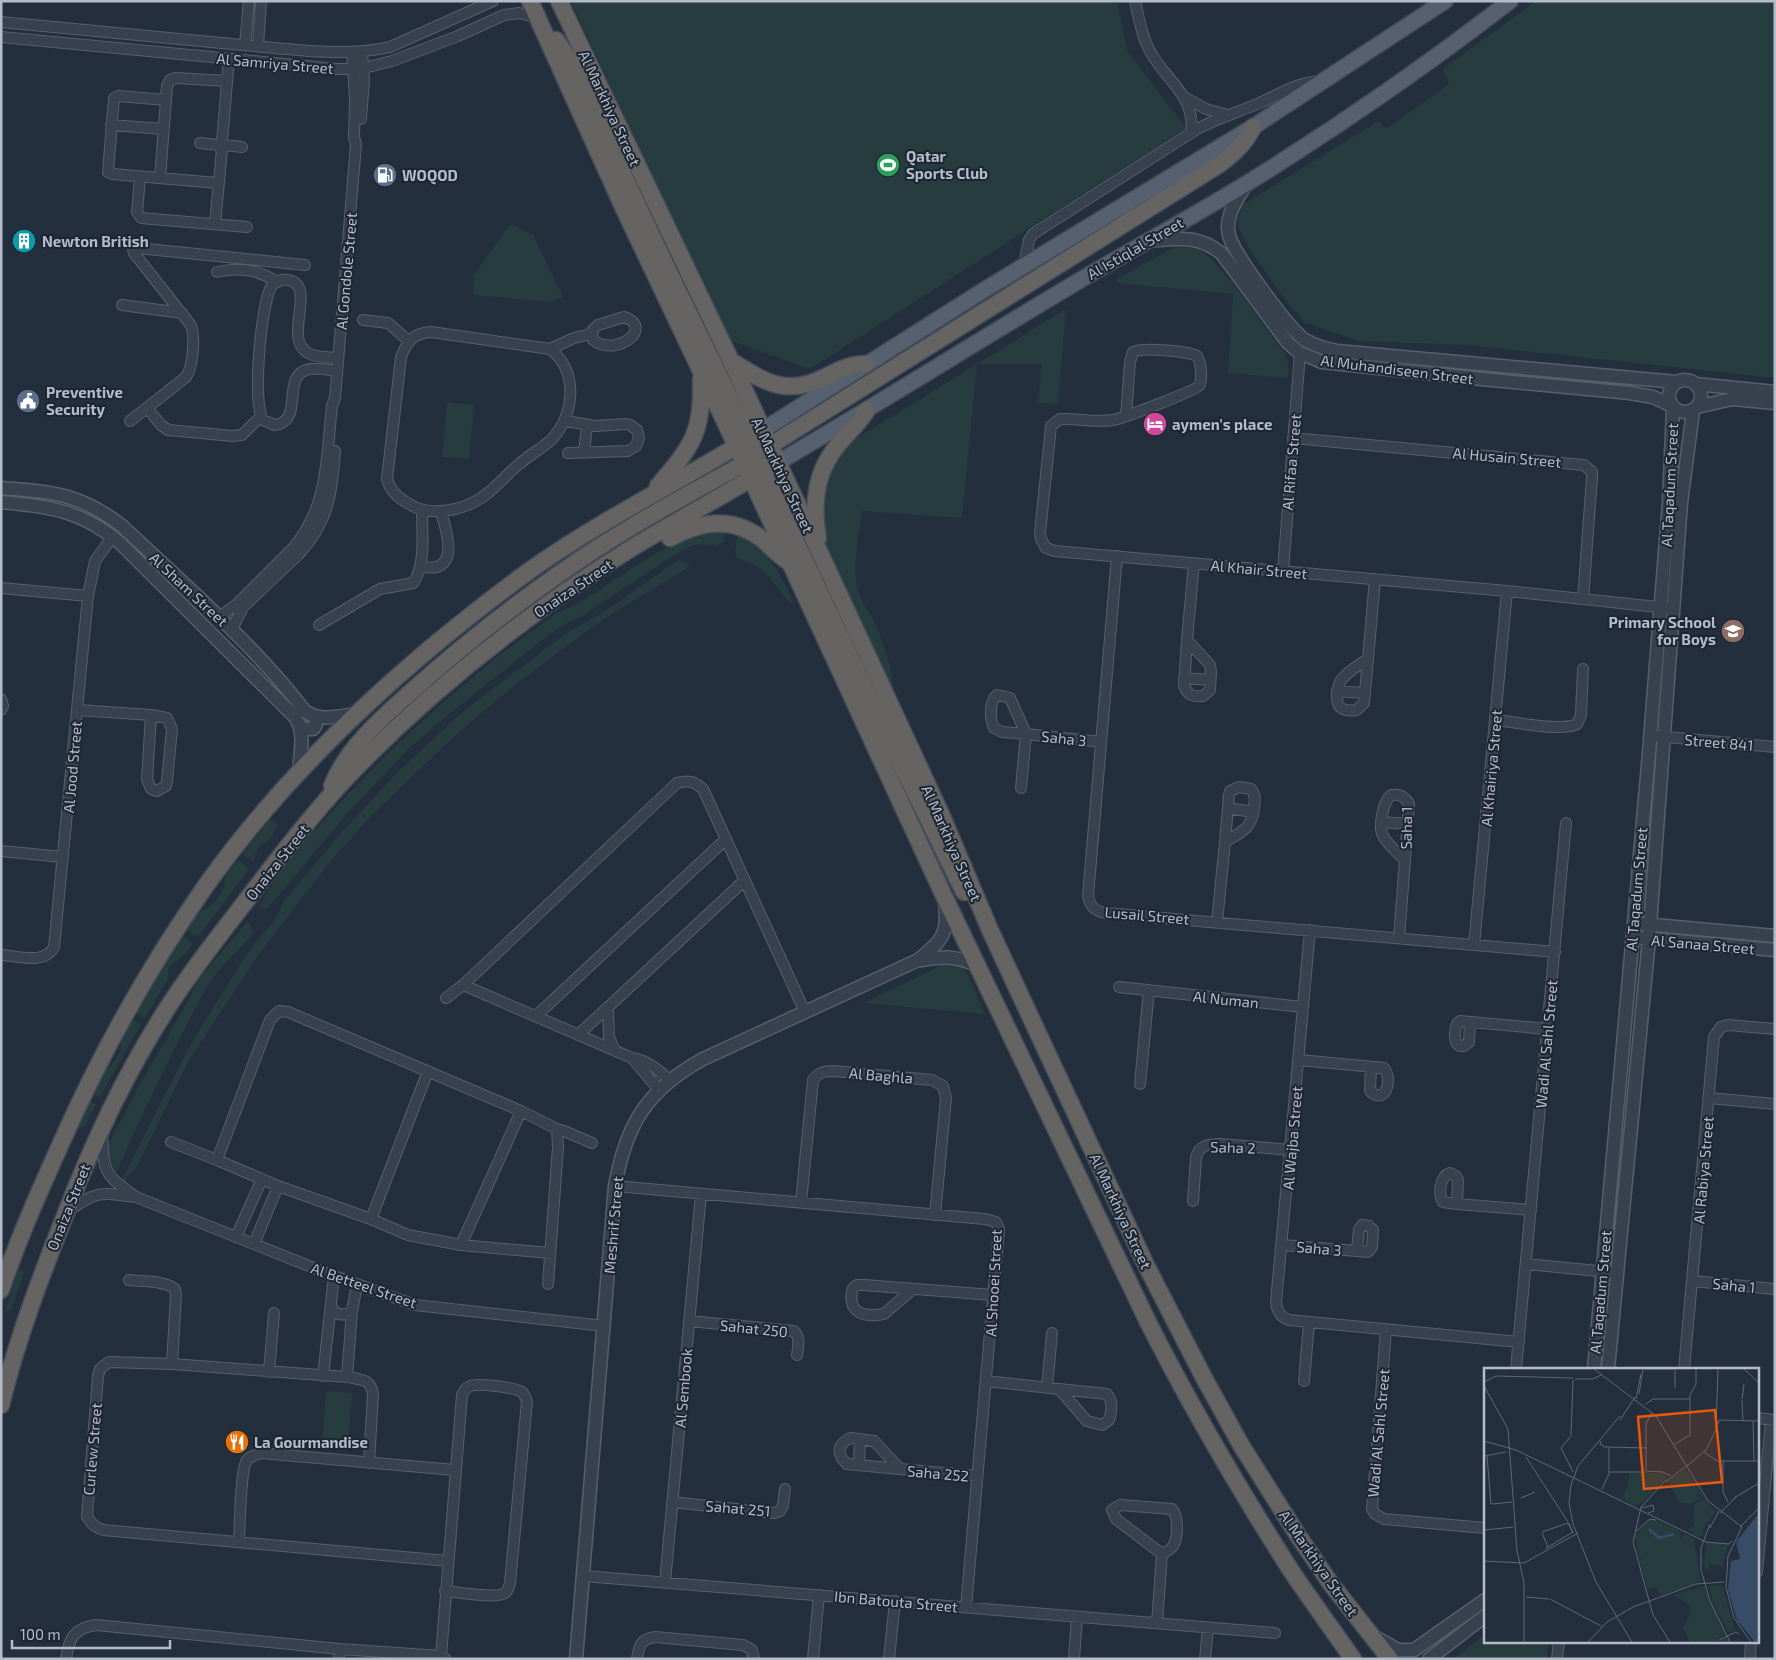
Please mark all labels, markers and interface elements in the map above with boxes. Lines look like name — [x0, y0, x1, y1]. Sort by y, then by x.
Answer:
street label: Al Markhiya Street — [575, 47, 645, 169]
street label: Al Samriya Street — [216, 49, 335, 77]
place label: Qatar Sports Club — [906, 147, 988, 182]
sports icon: Qatar Sports Club — [875, 152, 901, 178]
fuel station icon: WOQOD — [372, 162, 398, 188]
place label: WOQOD — [402, 166, 458, 185]
street label: Al Gondole Street — [332, 211, 360, 331]
street label: Al Istiqlal Street — [1084, 213, 1187, 283]
building icon: Newton British — [11, 228, 37, 254]
place label: Newton British — [42, 232, 149, 250]
street label: Al Muhandiseen Street — [1320, 351, 1475, 387]
place label: Preventive Security — [46, 383, 123, 419]
public building icon: Preventive Security — [15, 388, 41, 414]
hotel icon: aymen's place — [1142, 411, 1168, 437]
street label: Al Rifaa Street — [1278, 413, 1304, 511]
street label: Al Markhiya Street — [748, 414, 818, 536]
place label: aymen's place — [1172, 415, 1272, 434]
street label: Al Taqadum Street — [1657, 422, 1681, 547]
street label: Al Husain Street — [1452, 443, 1562, 471]
street label: Al Sham Street — [146, 548, 232, 630]
street label: Onaiza Street — [530, 555, 616, 621]
street label: Al Khair Street — [1210, 556, 1308, 582]
place label: Primary School for Boys — [1609, 613, 1716, 649]
school or university icon: Primary School for Boys — [1720, 618, 1746, 644]
street label: Al Khairiya Street — [1477, 709, 1505, 827]
street label: Al Jood Street — [59, 720, 85, 814]
street label: Saha 3 — [1041, 727, 1087, 749]
street label: Street 841 — [1684, 730, 1754, 754]
street label: Al Markhiya Street — [918, 782, 986, 904]
street label: Saha 1 — [1397, 806, 1415, 850]
street label: Onaiza Street — [242, 820, 312, 904]
street label: Al Taqadum Street — [1622, 826, 1650, 952]
street label: Lusail Street — [1104, 902, 1190, 928]
street label: Al Sanaa Street — [1651, 931, 1756, 958]
street label: Wadi Al Sahl Street — [1531, 979, 1561, 1109]
street label: Al Numan — [1192, 987, 1260, 1011]
street label: Al Baghla — [848, 1063, 914, 1087]
street label: Al Wajba Street — [1278, 1085, 1307, 1191]
street label: Al Rabiya Street — [1689, 1115, 1717, 1224]
street label: Saha 2 — [1210, 1137, 1256, 1157]
street label: Al Markhiya Street — [1086, 1150, 1156, 1272]
street label: Onaiza Street — [42, 1161, 94, 1253]
street label: Meshrif Street — [600, 1175, 626, 1274]
street label: Al Shooei Street — [981, 1228, 1005, 1337]
street label: Al Taqadum Street — [1586, 1229, 1614, 1355]
street label: Saha 3 — [1296, 1237, 1342, 1259]
street label: Al Betteel Street — [309, 1258, 420, 1312]
street label: Saha 1 — [1712, 1274, 1756, 1296]
street label: Sahat 250 — [719, 1315, 789, 1341]
street label: Al Sembook — [671, 1347, 695, 1428]
street label: Wadi Al Sahl Street — [1363, 1368, 1393, 1498]
inset map — [1484, 1368, 1758, 1642]
street label: Curlew Street — [79, 1402, 105, 1496]
restaurant icon: La Gourmandise — [224, 1429, 250, 1455]
place label: La Gourmandise — [254, 1433, 368, 1451]
street label: Saha 252 — [906, 1461, 970, 1485]
street label: Sahat 251 — [705, 1496, 771, 1520]
street label: Al Markhiya Street — [1276, 1506, 1362, 1620]
street label: Ibn Batouta Street — [834, 1587, 959, 1615]
scale bar — [12, 1618, 170, 1650]
text: 100 m — [20, 1625, 61, 1643]

